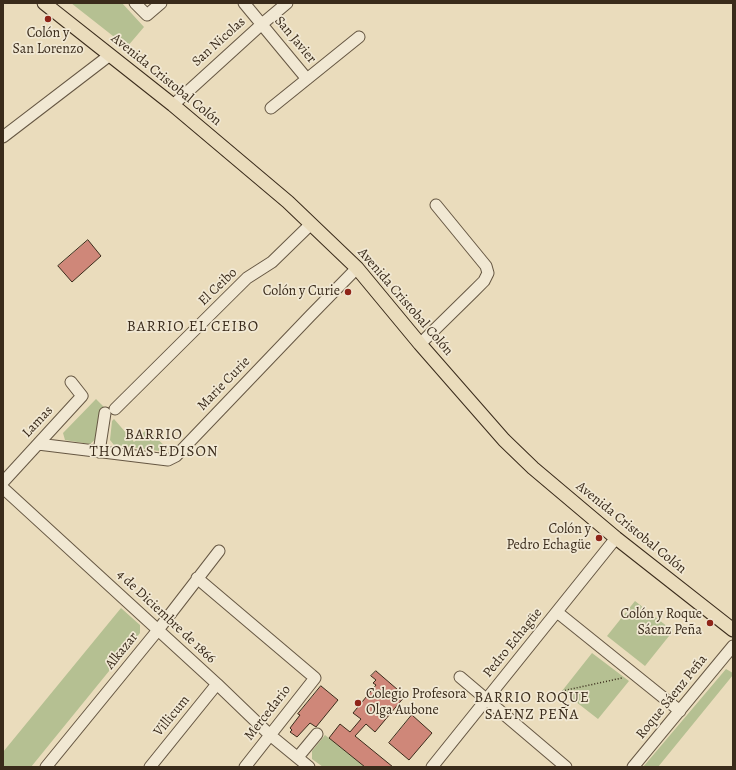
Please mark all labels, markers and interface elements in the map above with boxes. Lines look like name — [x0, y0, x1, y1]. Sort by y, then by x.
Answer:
street label: San Javier — [270, 13, 320, 67]
marker: Colón y San Lorenzo — [43, 14, 53, 24]
street label: San Nicolas — [189, 14, 249, 70]
place label: Colón y San Lorenzo — [13, 26, 83, 58]
street label: Avenida Cristobal Colón — [107, 30, 225, 130]
street label: Avenida Cristobal Colón — [354, 245, 456, 359]
street label: El Ceibo — [195, 265, 241, 309]
place label: Colón y Curie — [263, 284, 340, 300]
marker: Colón y Curie — [343, 287, 353, 297]
district label: BARRIO EL CEIBO — [127, 318, 259, 336]
street label: Marie Curie — [194, 354, 254, 414]
street label: Lamas — [19, 403, 57, 441]
district label: BARRIO THOMAS EDISON — [89, 426, 219, 461]
street label: Avenida Cristobal Colón — [572, 478, 690, 578]
place label: Colón y Pedro Echagüe — [506, 522, 591, 554]
marker: Colón y Pedro Echagüe — [594, 533, 604, 543]
street label: 4 de Diciembre de 1866 — [113, 567, 219, 667]
street label: Pedro Echagüe — [480, 605, 546, 681]
place label: Colón y Roque Sáenz Peña — [621, 607, 702, 640]
marker: Colón y Roque Sáenz Peña — [705, 618, 715, 628]
street label: Alkazar — [102, 629, 142, 673]
street label: Roque Sáenz Peña — [633, 651, 711, 743]
street label: Mercedario — [241, 682, 295, 744]
place label: Colegio Profesora Olga Aubone — [366, 687, 466, 720]
district label: BARRIO ROQUE SAENZ PEÑA — [474, 689, 590, 724]
street label: Villicum — [150, 692, 194, 740]
marker: Colegio Profesora Olga Aubone — [353, 698, 363, 708]

